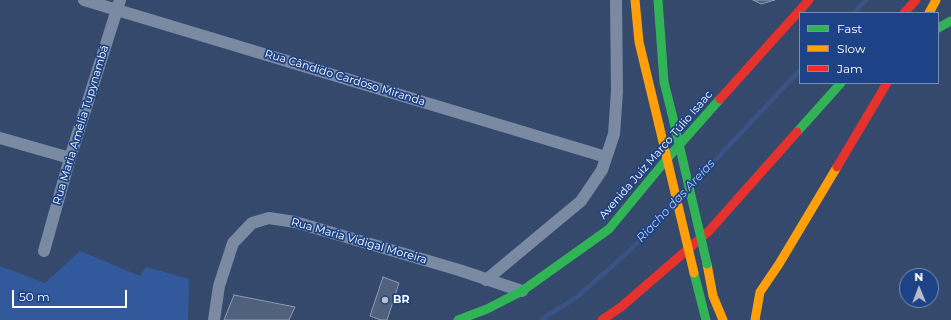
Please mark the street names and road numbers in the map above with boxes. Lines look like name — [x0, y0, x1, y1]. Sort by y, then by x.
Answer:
street label: Rua Maria Amélia Tupynambá — [50, 44, 112, 206]
street label: Rua Cândido Cardoso Miranda — [263, 47, 427, 109]
street label: Avenida Juiz Marco Túlio Isaac — [597, 88, 715, 222]
street label: Rua Maria Vidigal Moreira — [289, 215, 429, 267]

